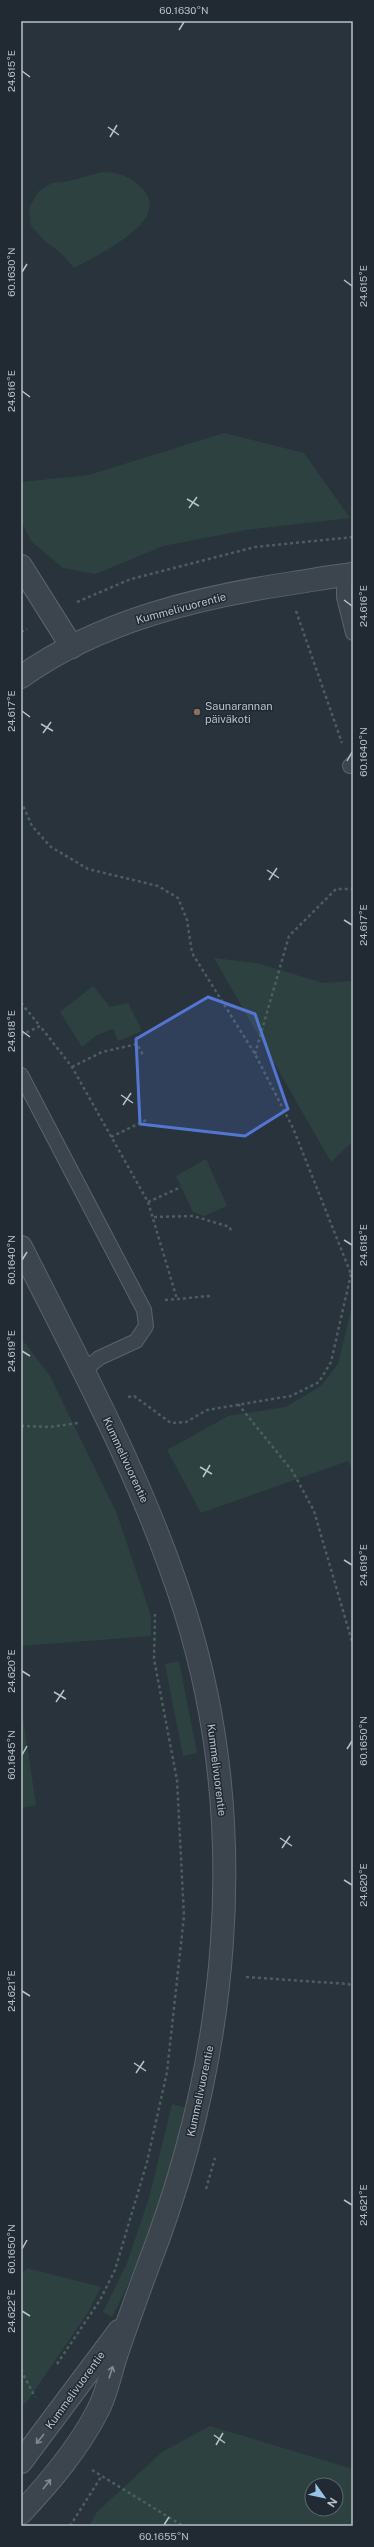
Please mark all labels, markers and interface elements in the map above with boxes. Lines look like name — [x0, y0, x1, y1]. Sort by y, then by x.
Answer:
text: 60.1630°N — [159, 4, 209, 16]
text: 24.615°E — [5, 50, 17, 92]
text: 60.1630°N — [5, 247, 17, 297]
text: 24.615°E — [357, 265, 369, 307]
text: 24.616°E — [5, 370, 17, 412]
text: 24.616°E — [357, 585, 369, 627]
street label: Kummelivuorentie — [135, 590, 227, 626]
text: 24.617°E — [5, 690, 17, 732]
place label: Saunarannan päiväkoti — [205, 700, 273, 725]
marker: Saunarannan päiväkoti — [192, 707, 202, 717]
text: 60.1640°N — [357, 727, 369, 777]
text: 24.617°E — [357, 904, 369, 946]
text: 24.618°E — [5, 1010, 17, 1052]
text: 24.618°E — [357, 1224, 369, 1266]
text: 60.1640°N — [5, 1235, 17, 1285]
text: 24.619°E — [5, 1330, 17, 1372]
street label: Kummelivuorentie — [101, 1415, 151, 1505]
text: 24.619°E — [357, 1544, 369, 1586]
text: 24.620°E — [5, 1649, 17, 1693]
text: 60.1650°N — [357, 1716, 369, 1766]
street label: Kummelivuorentie — [205, 1723, 229, 1817]
text: 60.1645°N — [5, 1730, 17, 1780]
text: 24.620°E — [357, 1863, 369, 1907]
text: 24.621°E — [5, 1970, 17, 2012]
street label: Kummelivuorentie — [184, 2044, 216, 2138]
text: 24.621°E — [357, 2184, 369, 2226]
text: 60.1650°N — [5, 2224, 17, 2274]
text: 24.622°E — [5, 2289, 17, 2333]
street label: Kummelivuorentie — [43, 2349, 107, 2431]
one-way arrow — [108, 2366, 115, 2379]
one-way arrow — [35, 2434, 44, 2444]
north arrow — [304, 2477, 344, 2517]
one-way arrow — [43, 2479, 52, 2490]
text: N — [325, 2496, 340, 2509]
text: 60.1655°N — [139, 2530, 189, 2542]

